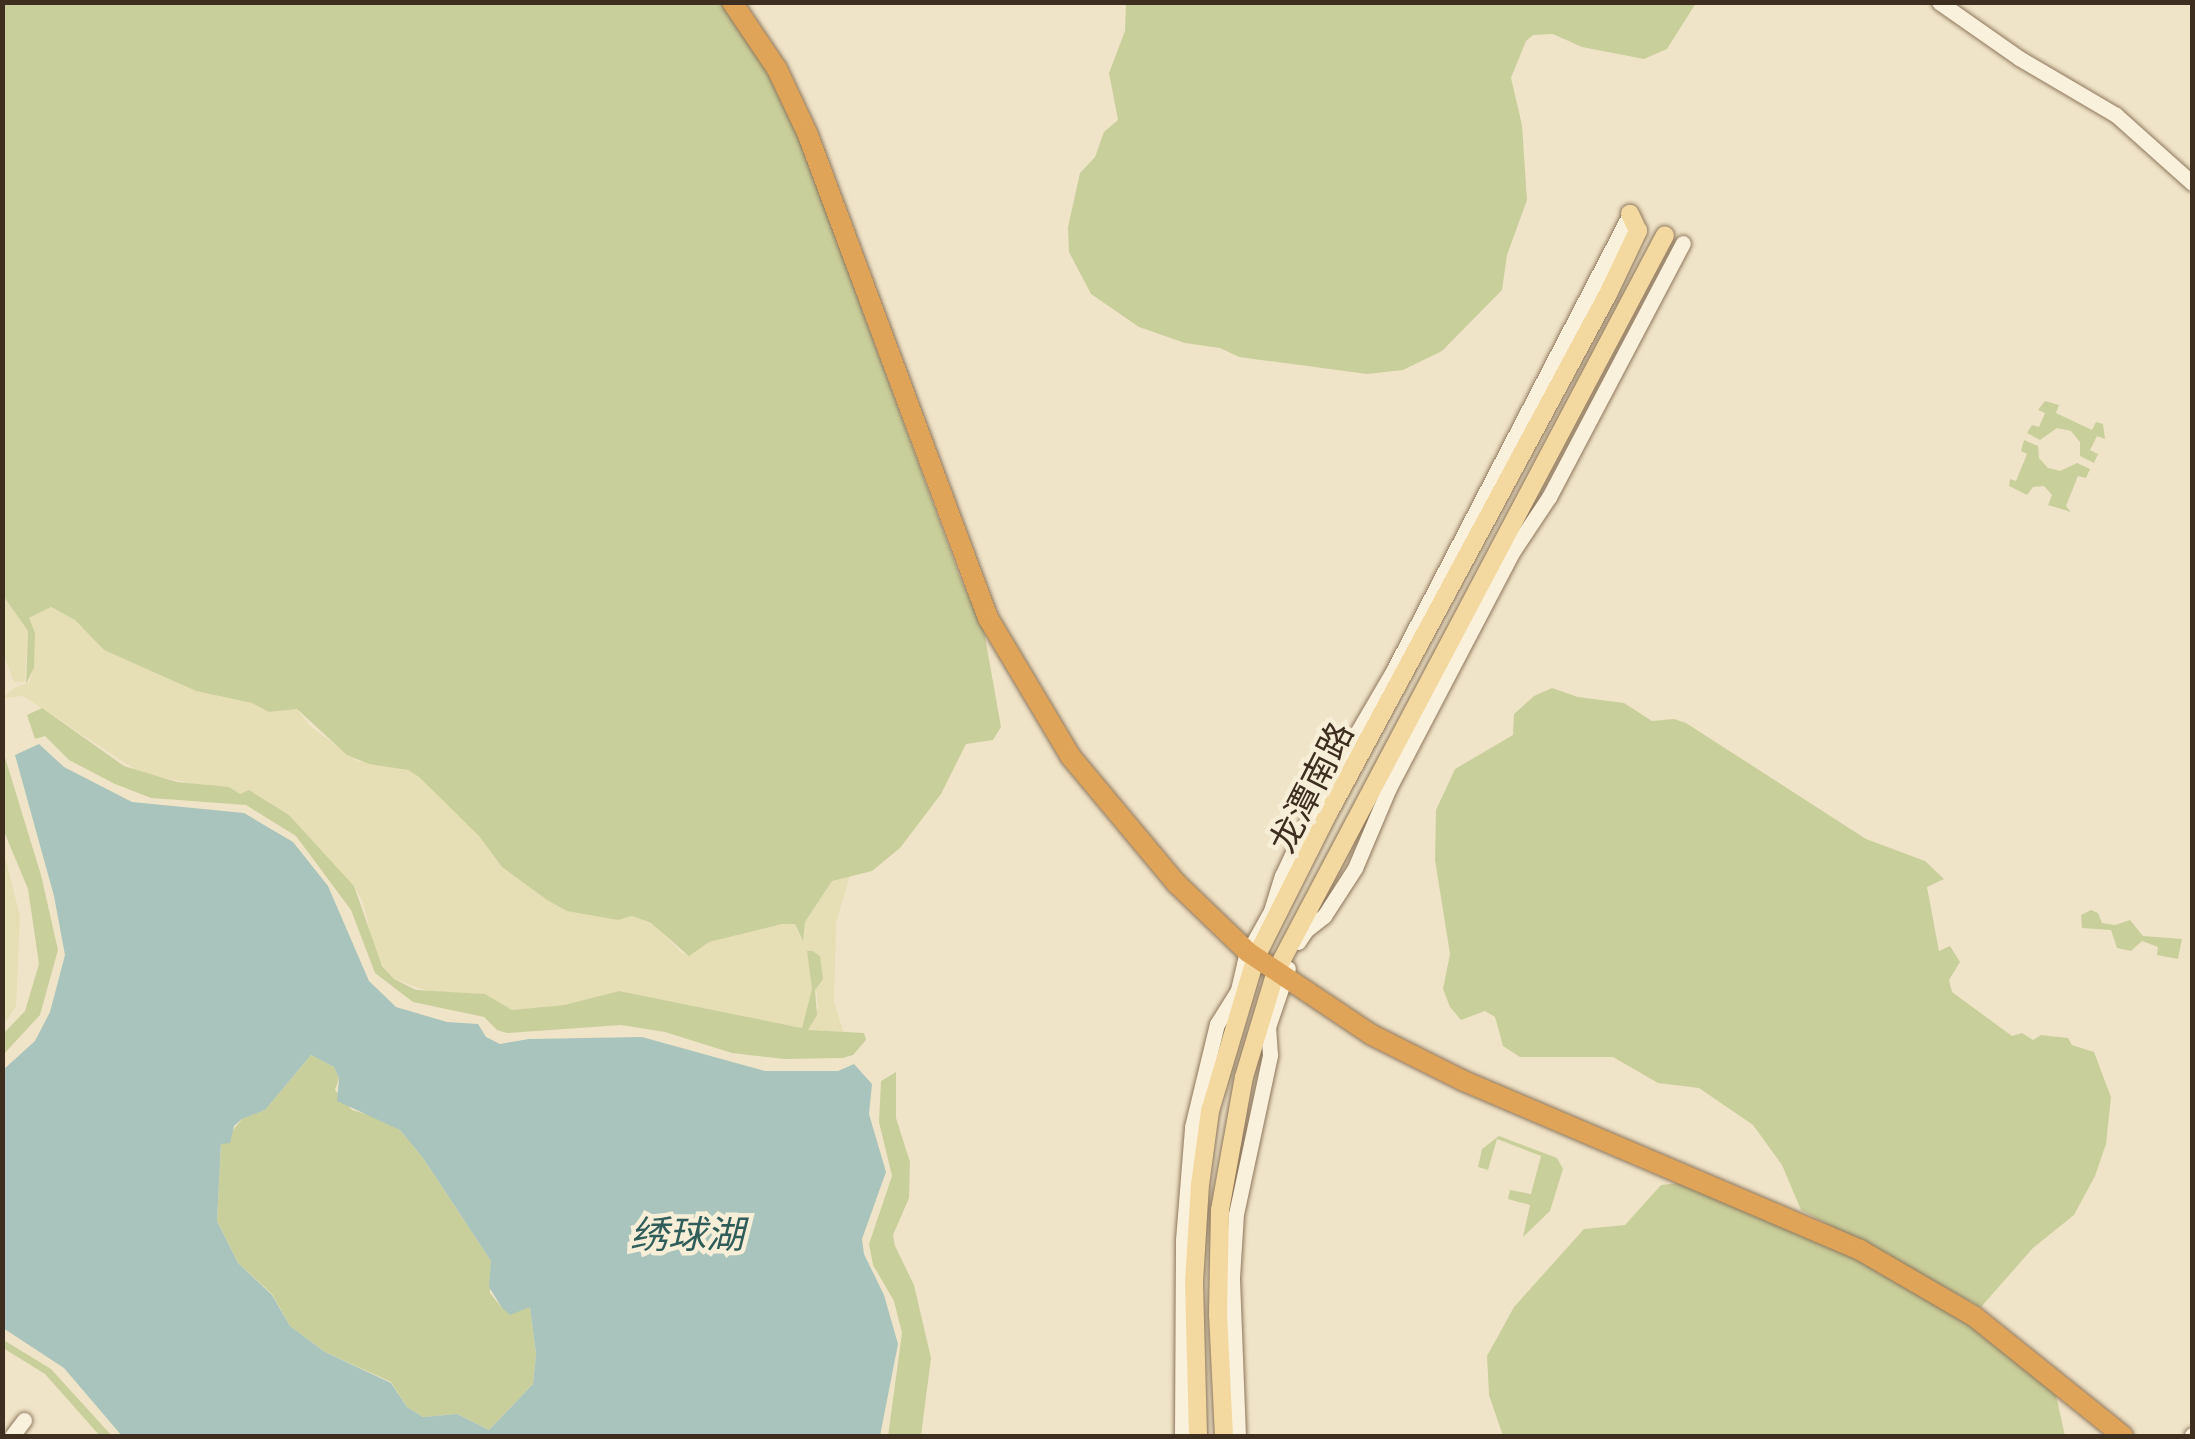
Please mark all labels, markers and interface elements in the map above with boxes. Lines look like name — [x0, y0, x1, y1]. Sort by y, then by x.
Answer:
street label: 龙潭南路 — [1259, 714, 1359, 858]
water label: 绣球湖 — [630, 1209, 744, 1255]

